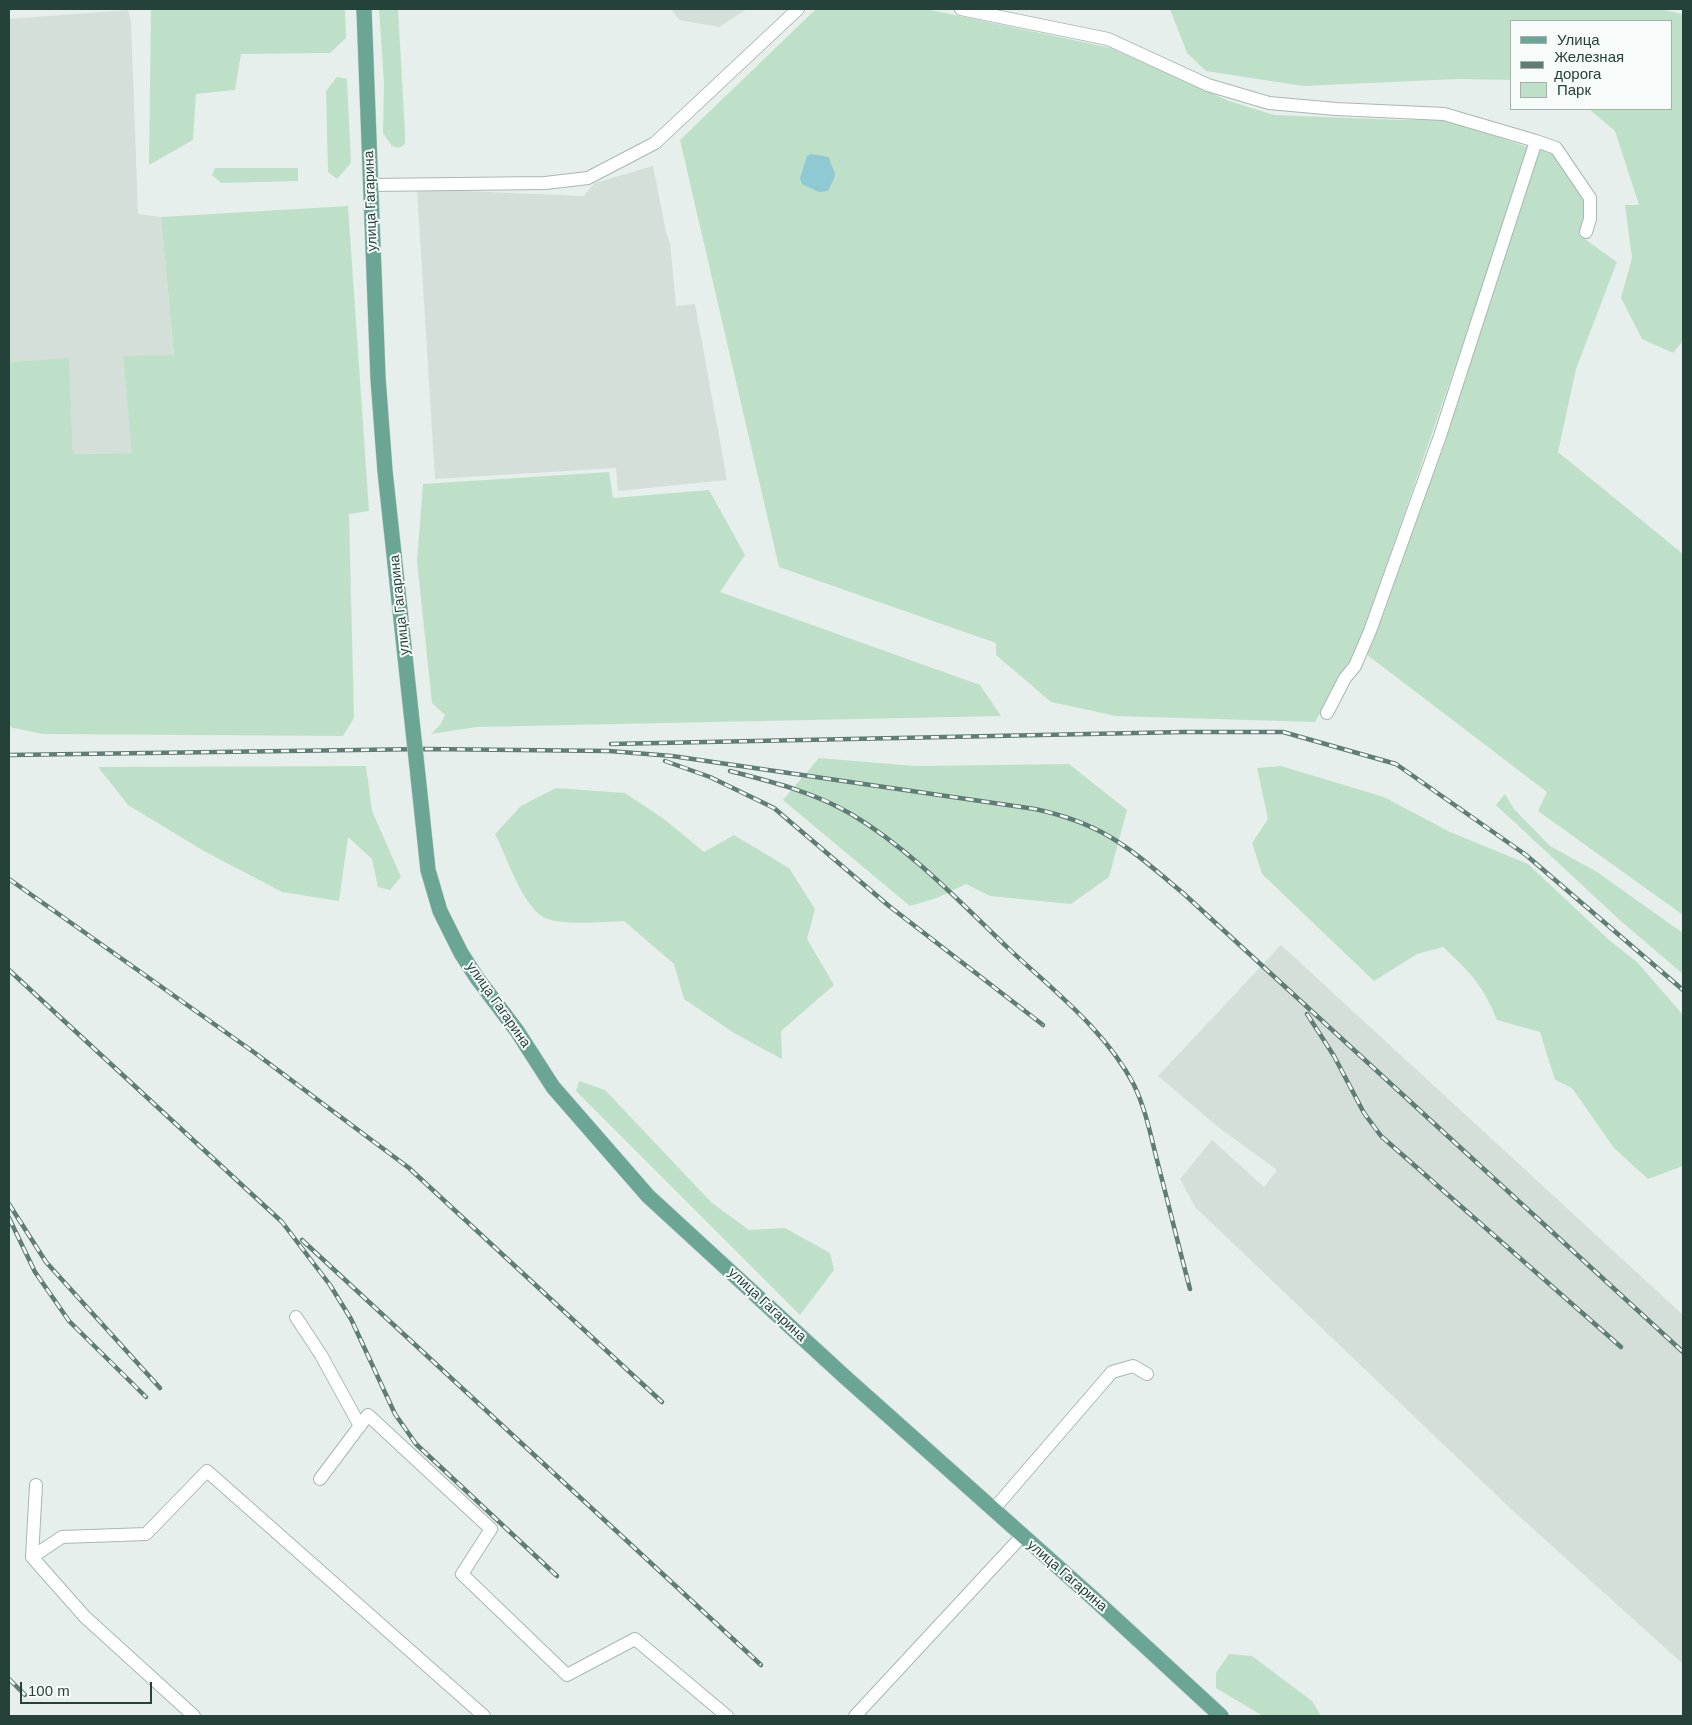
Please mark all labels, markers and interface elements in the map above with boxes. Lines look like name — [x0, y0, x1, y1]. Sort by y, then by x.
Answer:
legend — [1510, 20, 1672, 110]
text: Улица — [1557, 31, 1600, 48]
text: Железная дорога — [1554, 48, 1624, 82]
text: Парк — [1557, 81, 1591, 98]
street label: улица Гагарина — [361, 150, 381, 252]
street label: улица Гагарина — [386, 554, 414, 656]
street label: улица Гагарина — [462, 959, 534, 1051]
street label: улица Гагарина — [724, 1265, 810, 1345]
street label: улица Гагарина — [1024, 1537, 1110, 1615]
scale bar — [22, 1672, 155, 1704]
text: 100 m — [28, 1682, 70, 1699]

